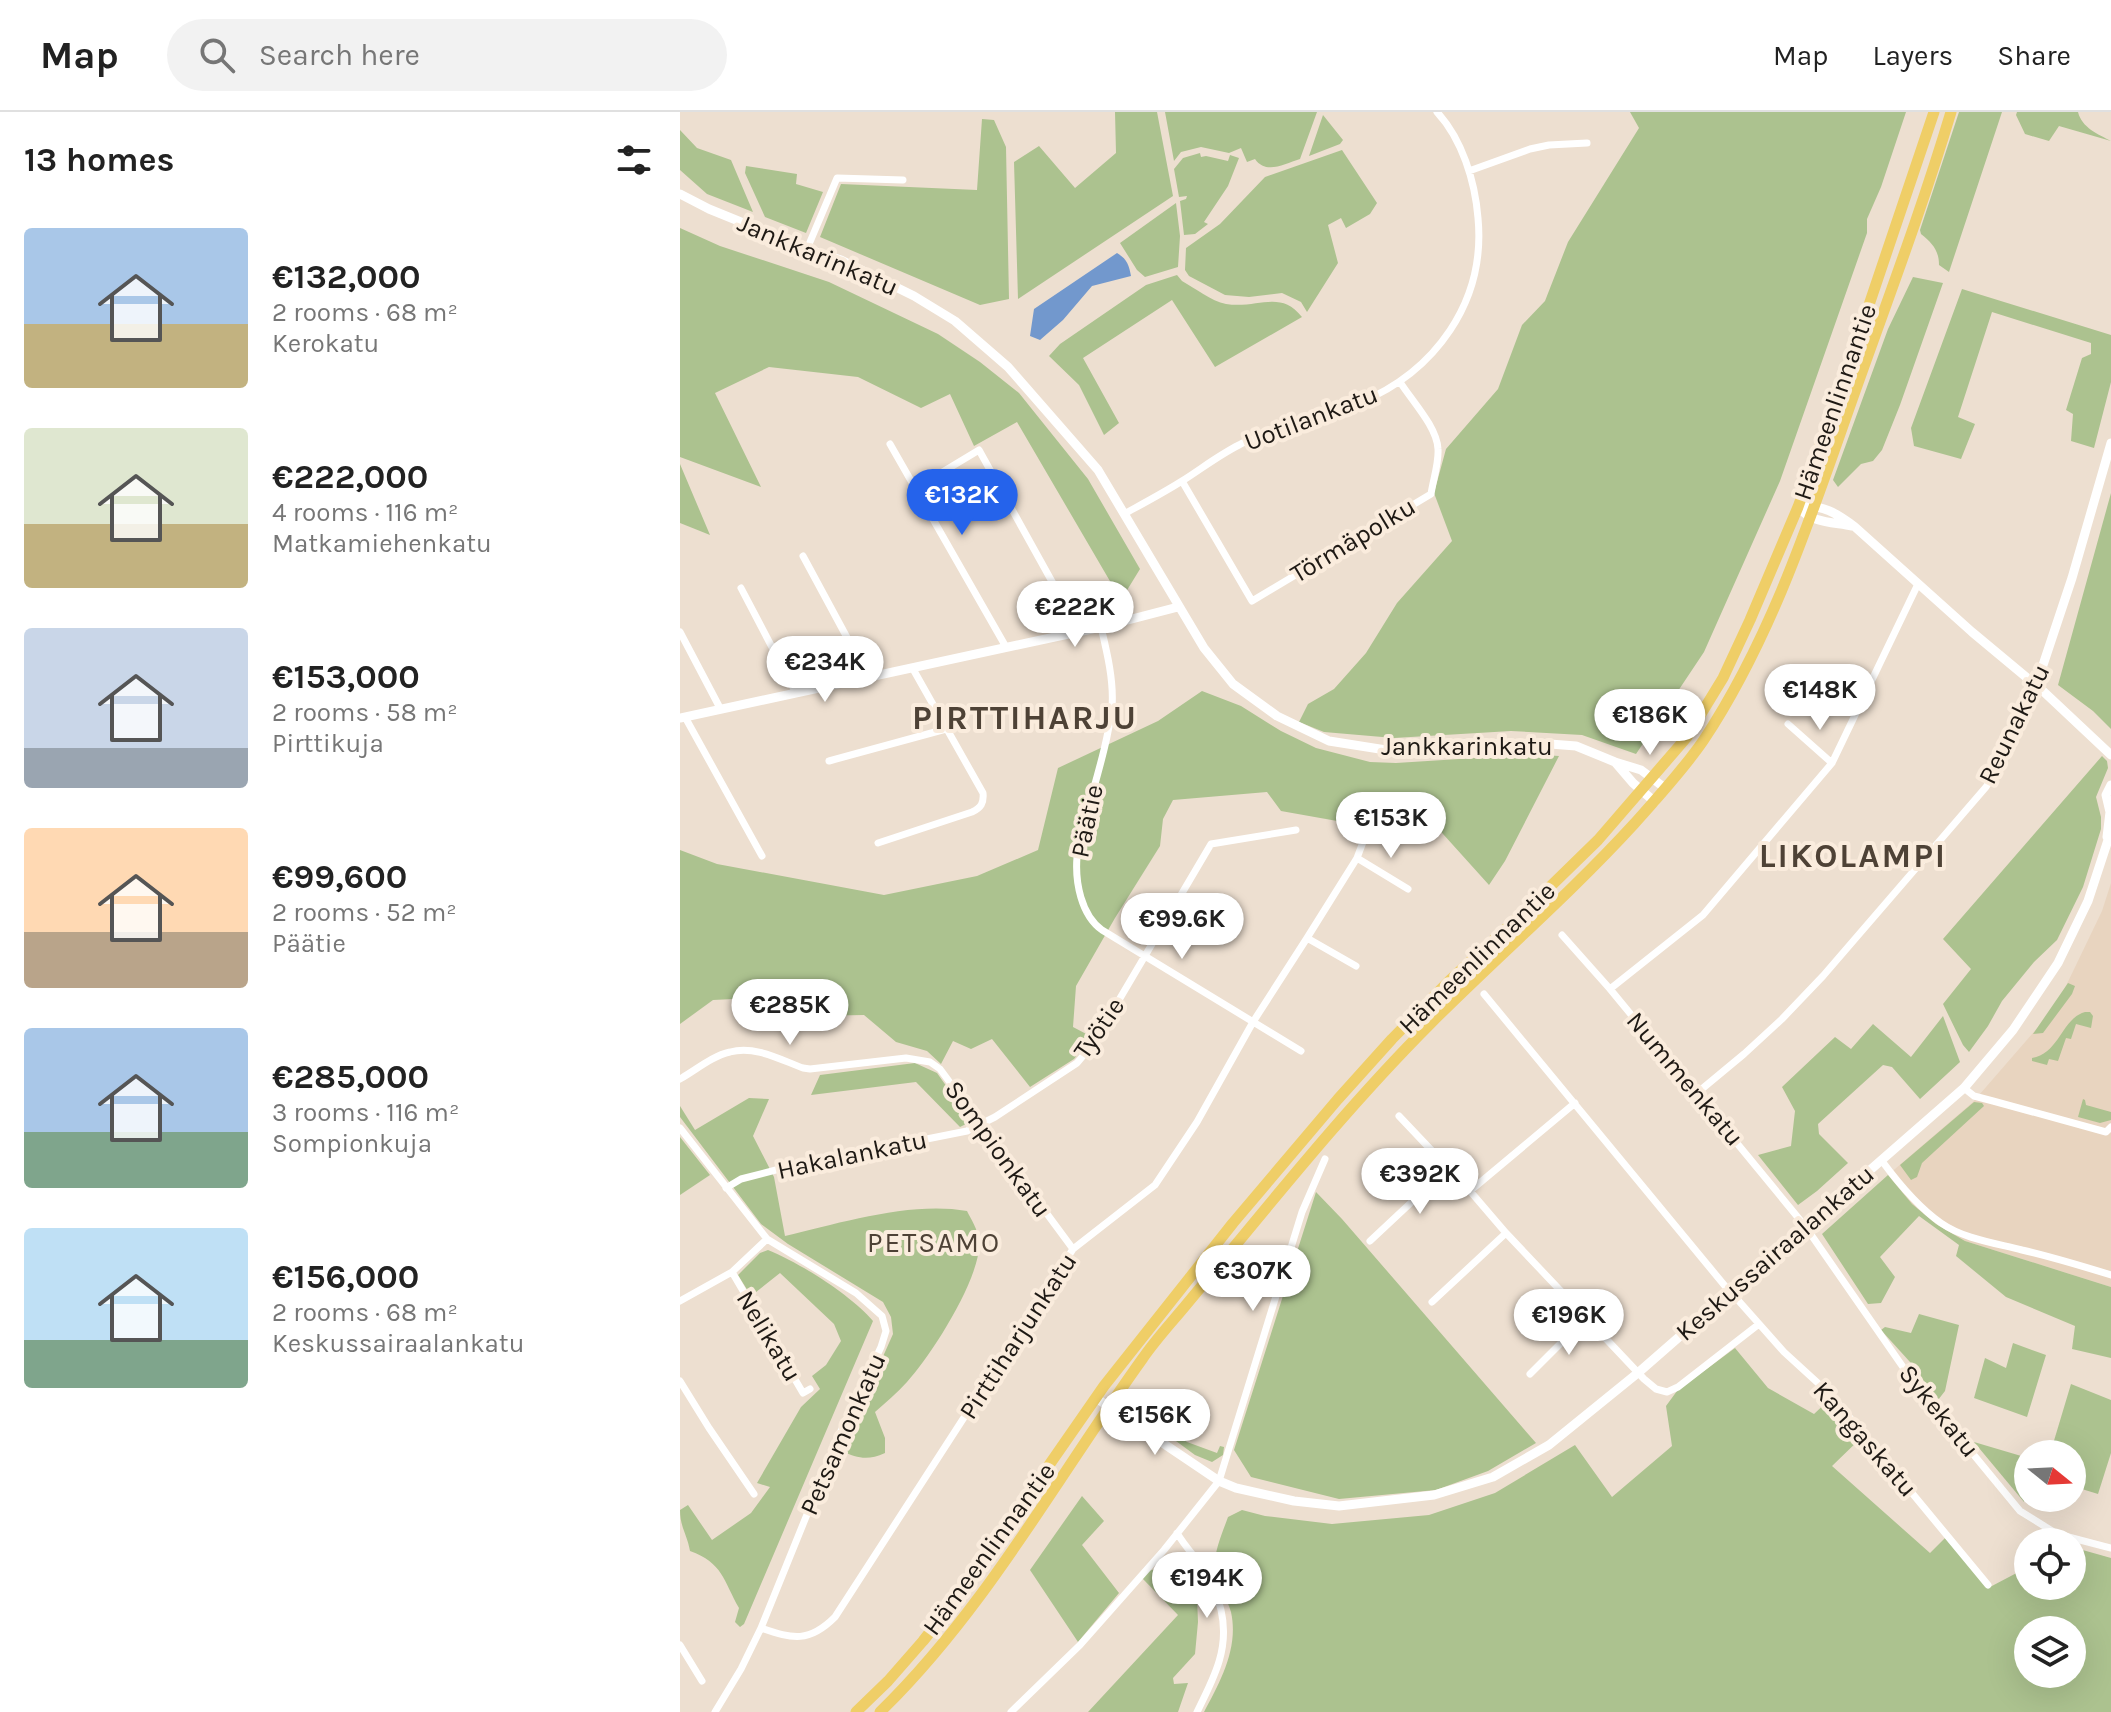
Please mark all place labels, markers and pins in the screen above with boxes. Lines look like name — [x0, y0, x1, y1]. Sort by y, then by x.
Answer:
pin: €132K — [906, 469, 1018, 537]
pin: €222K — [1019, 581, 1131, 649]
pin: €234K — [769, 636, 881, 704]
pin: €148K — [1764, 664, 1876, 732]
pin: €186K — [1594, 689, 1706, 757]
pin: €153K — [1335, 792, 1447, 860]
pin: €99.6K — [1117, 893, 1247, 961]
pin: €285K — [734, 979, 846, 1047]
pin: €392K — [1364, 1148, 1476, 1216]
pin: €307K — [1197, 1245, 1309, 1313]
pin: €196K — [1513, 1289, 1625, 1357]
pin: €156K — [1099, 1389, 1211, 1457]
pin: €194K — [1151, 1552, 1263, 1620]

